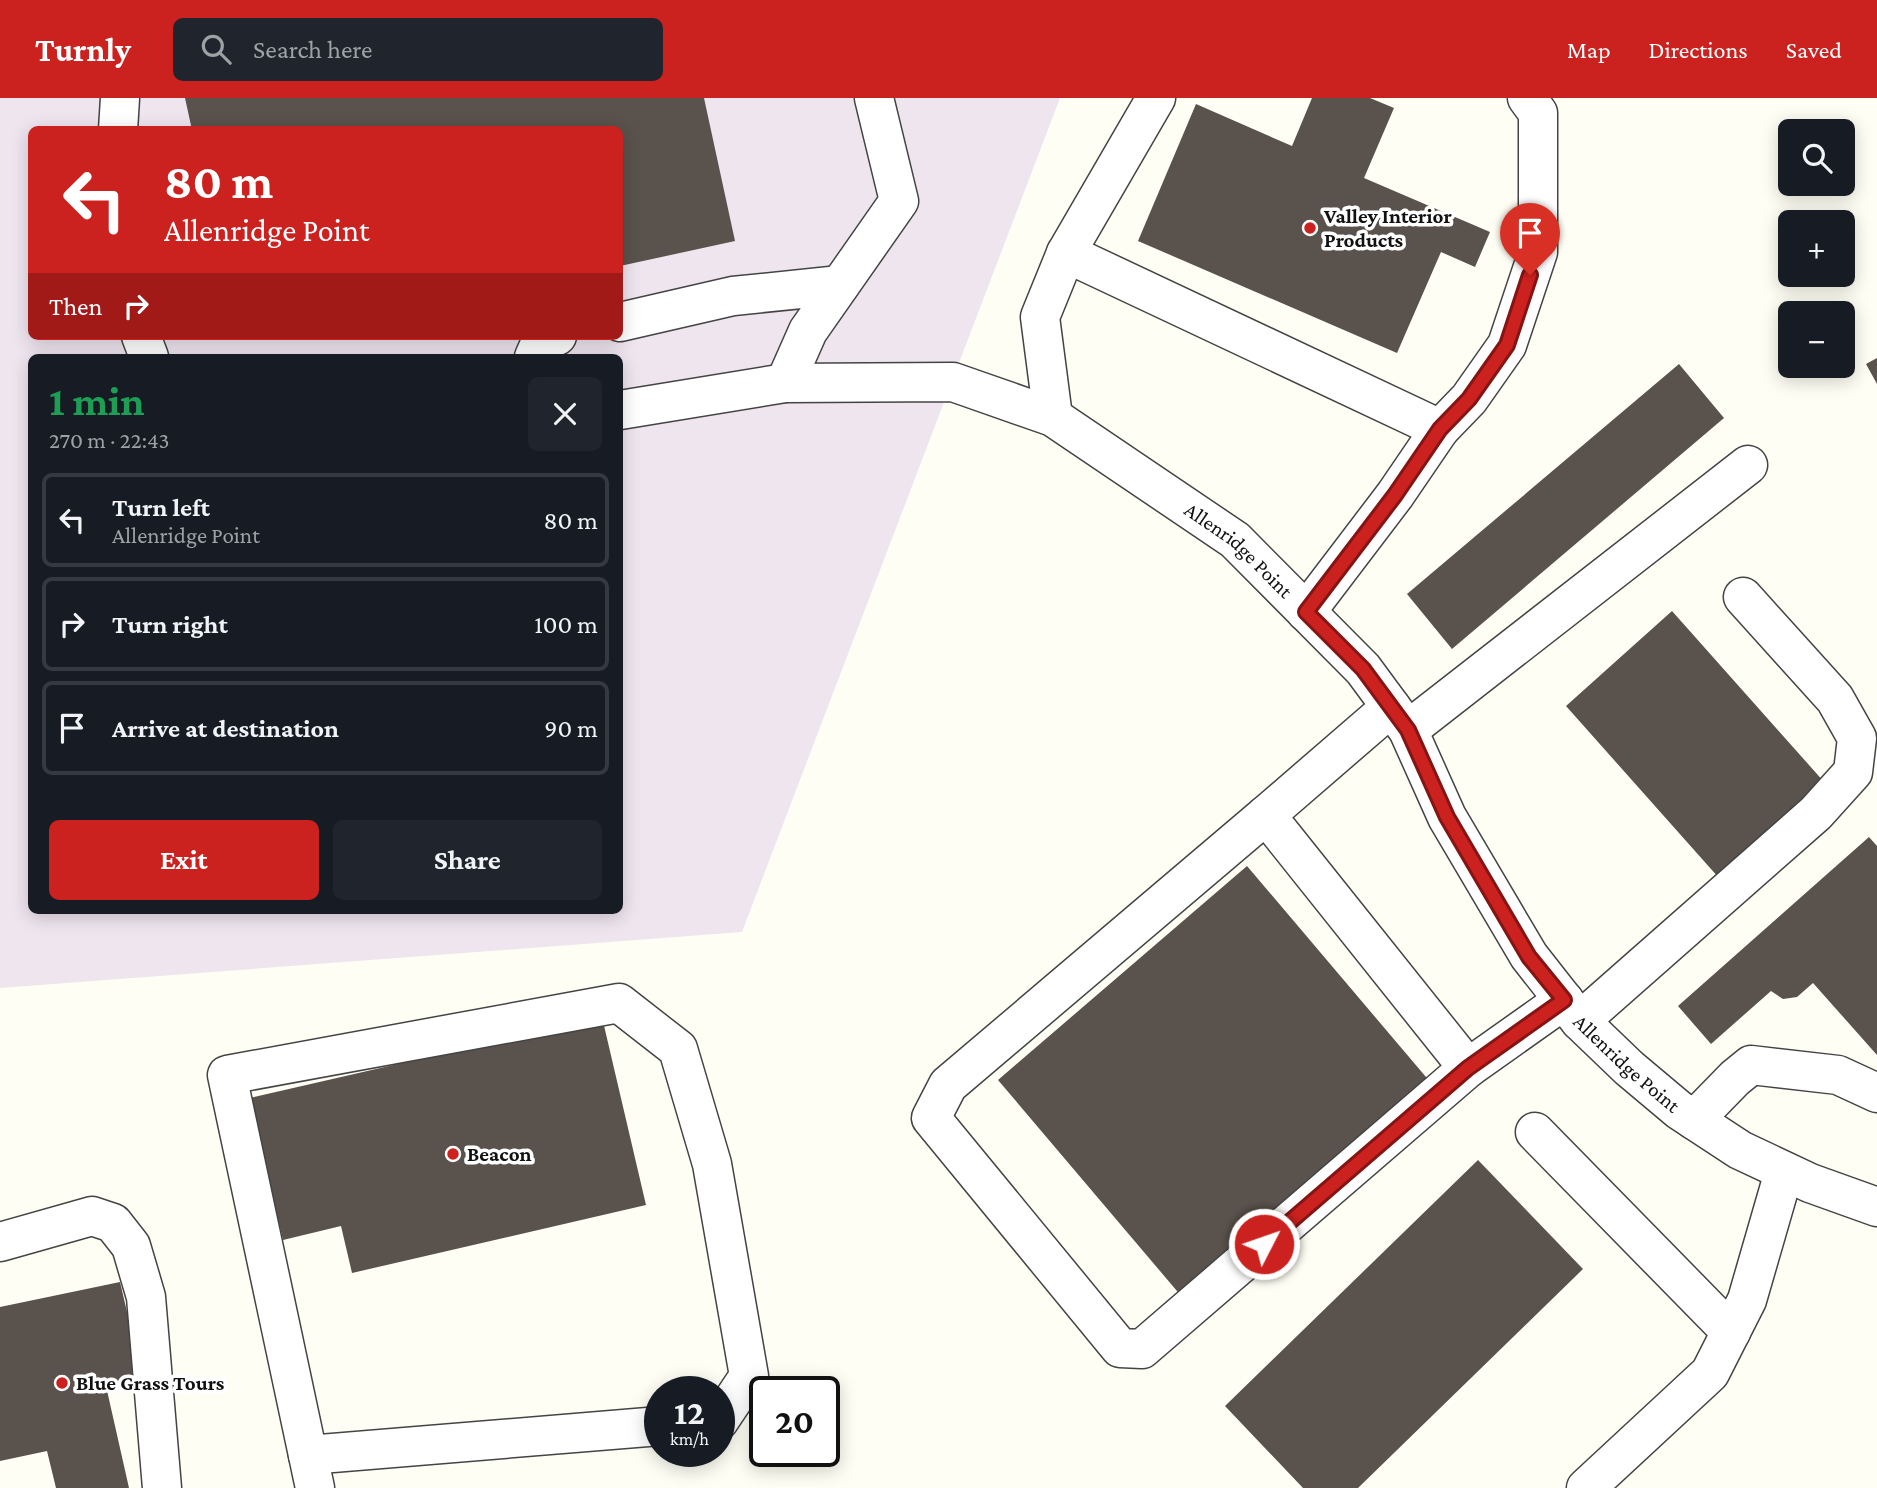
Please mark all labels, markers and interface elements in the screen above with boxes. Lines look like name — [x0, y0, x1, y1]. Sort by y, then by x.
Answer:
search box — [173, 18, 663, 81]
icon: search — [197, 30, 235, 68]
text: Turnly — [35, 31, 131, 68]
text: Search here — [253, 35, 372, 64]
text: Map — [1567, 36, 1611, 63]
text: Directions — [1649, 36, 1748, 63]
text: Saved — [1786, 36, 1842, 63]
map controls — [1778, 119, 1855, 378]
button: search — [1778, 119, 1855, 196]
icon: left — [49, 154, 140, 245]
text: 80 m — [164, 154, 273, 209]
pin — [1500, 203, 1560, 275]
place label: Valley Interior Products — [1323, 204, 1452, 252]
button: + — [1778, 210, 1855, 287]
text: Allenridge Point — [164, 212, 370, 248]
icon: arrive — [1511, 214, 1549, 252]
marker: Valley Interior Products — [1302, 220, 1318, 236]
icon: right — [117, 287, 155, 325]
text: Then — [49, 292, 103, 321]
button: − — [1778, 301, 1855, 378]
text: 1 min — [49, 377, 145, 424]
button: close — [528, 377, 602, 451]
text: 270 m · 22:43 — [49, 427, 169, 453]
text: Turn left — [112, 493, 210, 522]
street label: Allenridge Point — [1180, 497, 1298, 604]
icon: left — [53, 501, 91, 539]
text: 80 m — [544, 506, 598, 535]
text: Allenridge Point — [112, 522, 260, 548]
icon: right — [53, 605, 91, 643]
text: Turn right — [112, 610, 228, 639]
text: 100 m — [534, 610, 598, 639]
icon: arrive — [53, 709, 91, 747]
text: Arrive at destination — [112, 714, 339, 743]
text: 90 m — [544, 714, 598, 743]
button: Exit — [49, 820, 319, 900]
button: Share — [333, 820, 602, 900]
street label: Allenridge Point — [1569, 1009, 1686, 1118]
place label: Beacon — [467, 1142, 532, 1166]
marker: Beacon — [445, 1146, 461, 1162]
position arrow — [1227, 1207, 1301, 1281]
place label: Blue Grass Tours — [76, 1371, 225, 1395]
marker: Blue Grass Tours — [54, 1375, 70, 1391]
speed limit sign: 20 — [749, 1376, 840, 1467]
text: 12 — [674, 1393, 705, 1432]
text: km/h — [670, 1429, 709, 1449]

